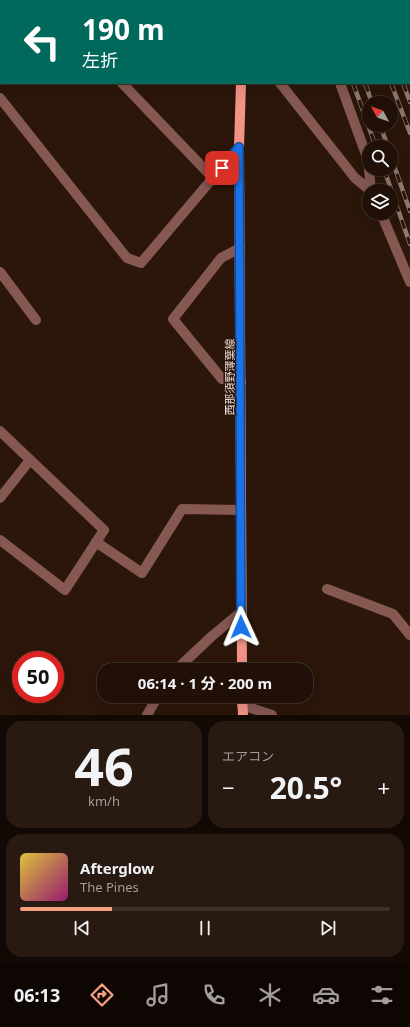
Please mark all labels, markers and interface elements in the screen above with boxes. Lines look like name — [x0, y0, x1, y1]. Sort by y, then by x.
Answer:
text: 190 m — [82, 10, 165, 48]
icon: left — [16, 16, 68, 68]
text: 左折 — [82, 48, 118, 72]
north arrow — [362, 96, 398, 132]
map controls — [362, 96, 398, 220]
button: search — [362, 140, 398, 176]
pin — [205, 151, 239, 185]
icon: arrive — [211, 157, 233, 179]
button: layers — [362, 184, 398, 220]
street label: 西那須野薄葉線 — [222, 339, 237, 416]
position arrow — [220, 606, 262, 648]
speed limit sign: 50 — [12, 651, 64, 703]
text: 06:14 · 1 分 · 200 m — [138, 673, 272, 693]
text: 46 — [74, 730, 134, 801]
text: エアコン — [222, 747, 274, 765]
text: 20.5° — [270, 767, 342, 808]
text: − — [222, 772, 235, 802]
text: + — [377, 772, 390, 802]
text: km/h — [88, 792, 120, 810]
text: Afterglow — [80, 858, 154, 878]
text: The Pines — [80, 878, 139, 896]
icon: previous — [71, 917, 93, 939]
icon: pause — [194, 917, 216, 939]
icon: next — [317, 917, 339, 939]
icon: directions — [88, 981, 116, 1009]
icon: music — [144, 981, 172, 1009]
icon: phone — [200, 981, 228, 1009]
icon: climate — [256, 981, 284, 1009]
icon: car — [312, 981, 340, 1009]
icon: filters — [368, 981, 396, 1009]
text: 06:13 — [14, 983, 60, 1007]

